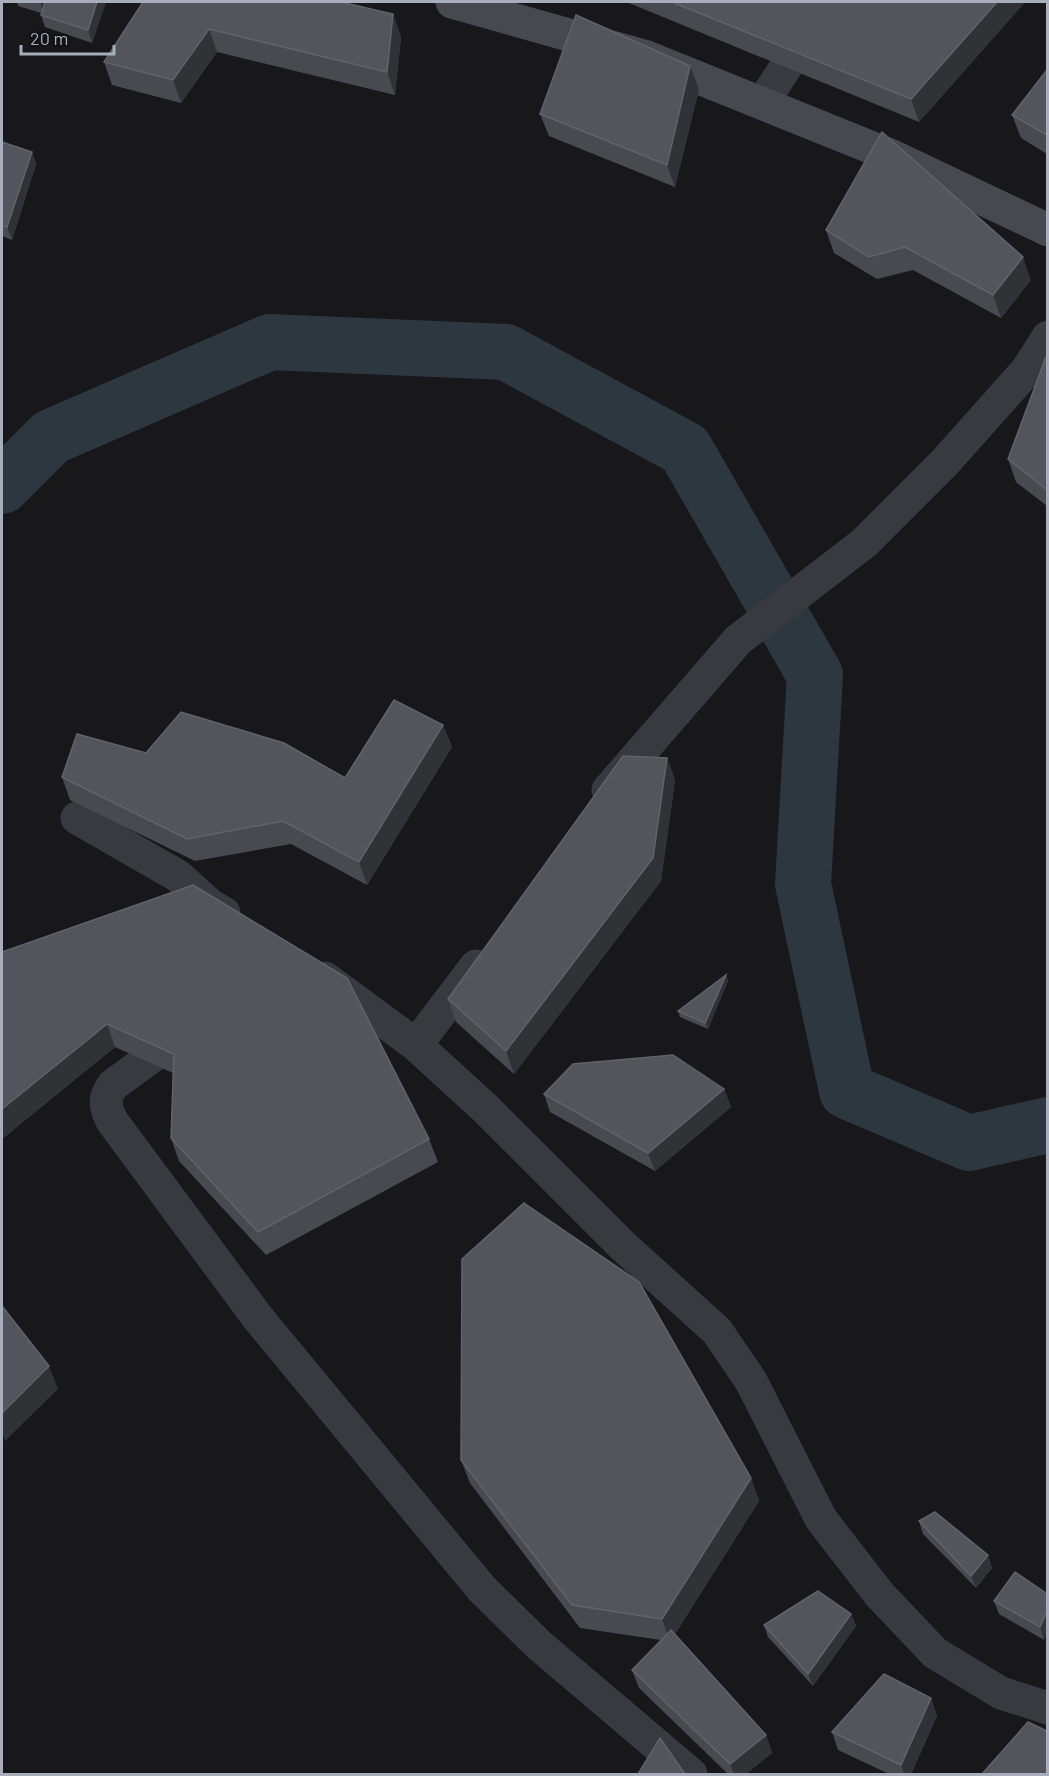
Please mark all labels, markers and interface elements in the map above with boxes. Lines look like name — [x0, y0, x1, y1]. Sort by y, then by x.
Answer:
scale bar — [21, 18, 114, 56]
text: 20 m — [30, 27, 68, 49]

